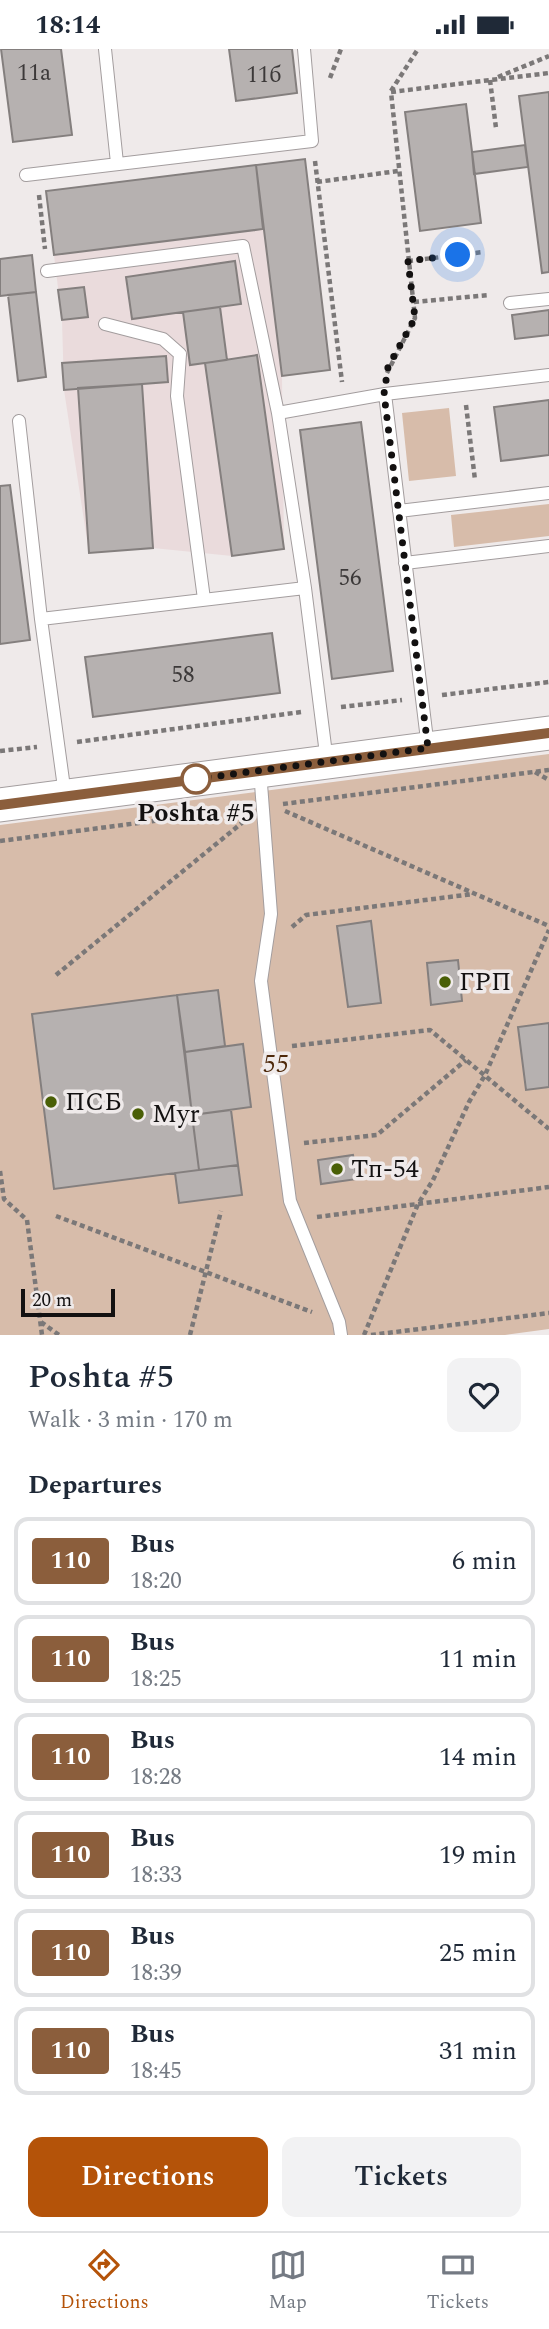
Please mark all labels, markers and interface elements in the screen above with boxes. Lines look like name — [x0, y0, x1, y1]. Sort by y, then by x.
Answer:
text: 18:14 — [35, 5, 100, 45]
house number: 11а — [17, 56, 51, 91]
house number: 11б — [246, 58, 282, 93]
your location — [440, 237, 475, 272]
house number: 56 — [339, 561, 362, 596]
house number: 58 — [172, 658, 195, 693]
marker: Poshta #5 — [181, 764, 211, 794]
place label: Poshta #5 — [137, 793, 255, 833]
place label: ГРП — [459, 962, 511, 1002]
marker: ГРП — [437, 974, 453, 990]
park label: 55 — [263, 1044, 289, 1084]
place label: ПСБ — [65, 1082, 122, 1122]
marker: ПСБ — [43, 1094, 59, 1110]
place label: Myr — [152, 1094, 200, 1134]
marker: Myr — [130, 1106, 146, 1122]
place label: Тп-54 — [351, 1149, 419, 1189]
marker: Тп-54 — [329, 1161, 345, 1177]
scale bar — [21, 1286, 116, 1318]
text: 20 m — [32, 1286, 72, 1315]
text: Poshta #5 — [28, 1352, 174, 1402]
button: heart — [447, 1358, 521, 1432]
text: Walk · 3 min · 170 m — [28, 1403, 233, 1438]
text: Departures — [28, 1465, 162, 1505]
text: Bus — [130, 1524, 175, 1564]
text: 6 min — [452, 1541, 517, 1581]
text: 110 — [50, 1543, 91, 1579]
text: 18:20 — [130, 1564, 182, 1599]
text: Bus — [130, 1622, 175, 1662]
text: 11 min — [439, 1639, 517, 1679]
text: 110 — [50, 1641, 91, 1677]
text: 18:25 — [130, 1662, 182, 1697]
text: Bus — [130, 1720, 175, 1760]
text: 14 min — [439, 1737, 517, 1777]
text: 110 — [50, 1739, 91, 1775]
text: 18:28 — [130, 1760, 182, 1795]
text: Bus — [130, 1818, 175, 1858]
text: 19 min — [439, 1835, 517, 1875]
text: 110 — [50, 1837, 91, 1873]
text: 18:33 — [130, 1858, 182, 1893]
text: Bus — [130, 1916, 175, 1956]
text: 25 min — [439, 1933, 517, 1973]
text: 110 — [50, 1935, 91, 1971]
text: 18:39 — [130, 1956, 182, 1991]
text: Bus — [130, 2014, 175, 2054]
text: 31 min — [439, 2031, 517, 2071]
text: 110 — [50, 2033, 91, 2069]
text: 18:45 — [130, 2054, 182, 2089]
button: Directions — [28, 2137, 268, 2217]
button: Tickets — [282, 2137, 521, 2217]
tab: Directions — [60, 2246, 149, 2317]
tab: Map — [269, 2246, 307, 2317]
tab: Tickets — [427, 2246, 489, 2317]

